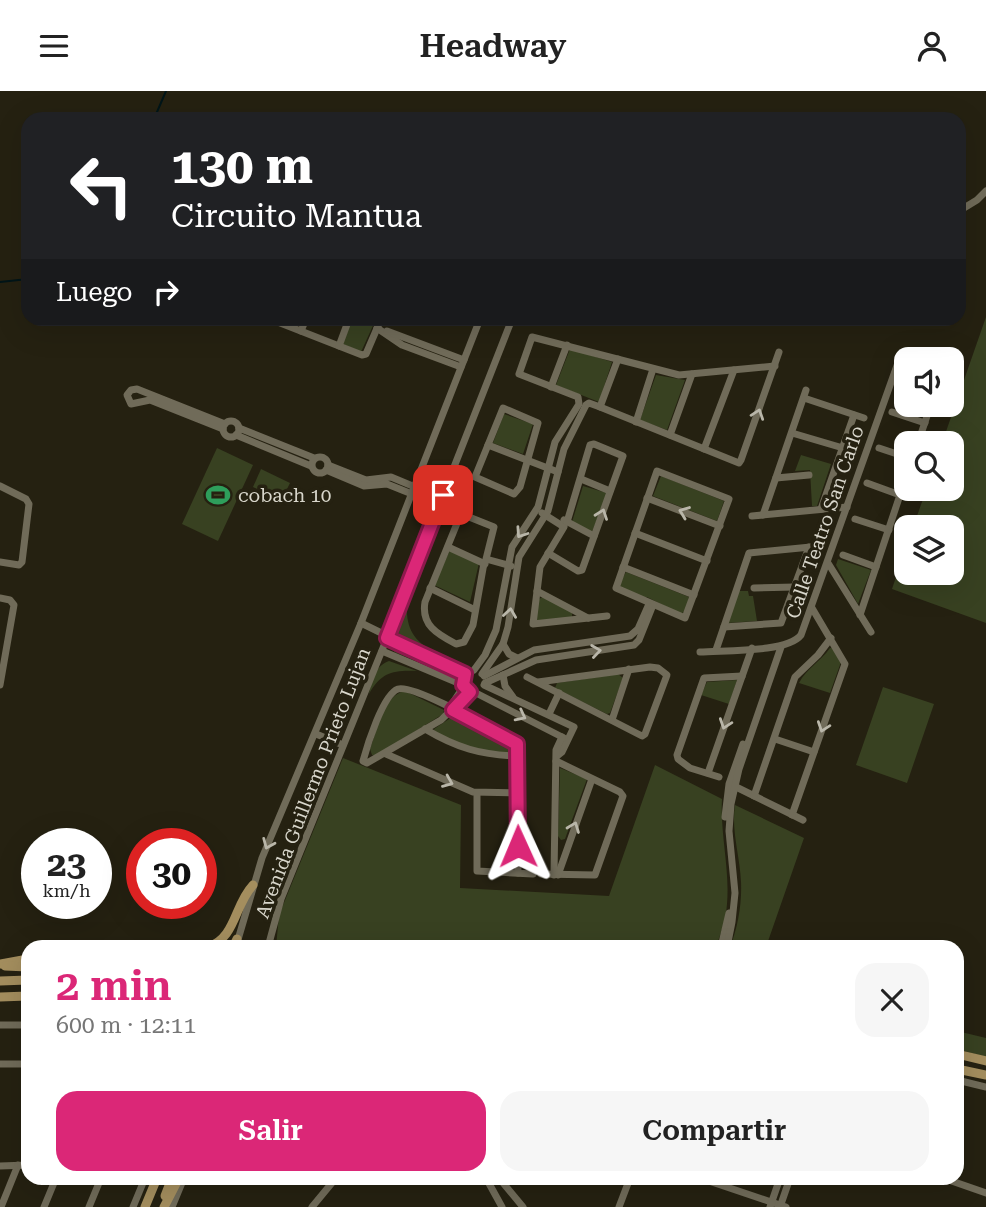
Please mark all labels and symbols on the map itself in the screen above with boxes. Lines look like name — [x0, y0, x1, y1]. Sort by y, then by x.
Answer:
one-way arrow — [750, 409, 764, 421]
street label: Calle Teatro San Carlo — [781, 422, 869, 622]
pin — [413, 465, 473, 525]
sports icon: cobach 10 — [204, 481, 232, 509]
place label: cobach 10 — [238, 484, 331, 507]
one-way arrow — [678, 506, 690, 520]
one-way arrow — [594, 508, 608, 520]
one-way arrow — [516, 526, 529, 539]
one-way arrow — [502, 607, 517, 619]
street label: Avenida Guillermo Prieto Lujan — [251, 644, 375, 922]
one-way arrow — [590, 644, 602, 659]
one-way arrow — [514, 708, 526, 722]
one-way arrow — [719, 718, 733, 730]
one-way arrow — [817, 720, 831, 732]
one-way arrow — [441, 774, 453, 788]
position arrow — [481, 809, 555, 883]
one-way arrow — [566, 821, 580, 833]
speed limit sign: 30 — [126, 828, 217, 919]
one-way arrow — [263, 837, 277, 849]

